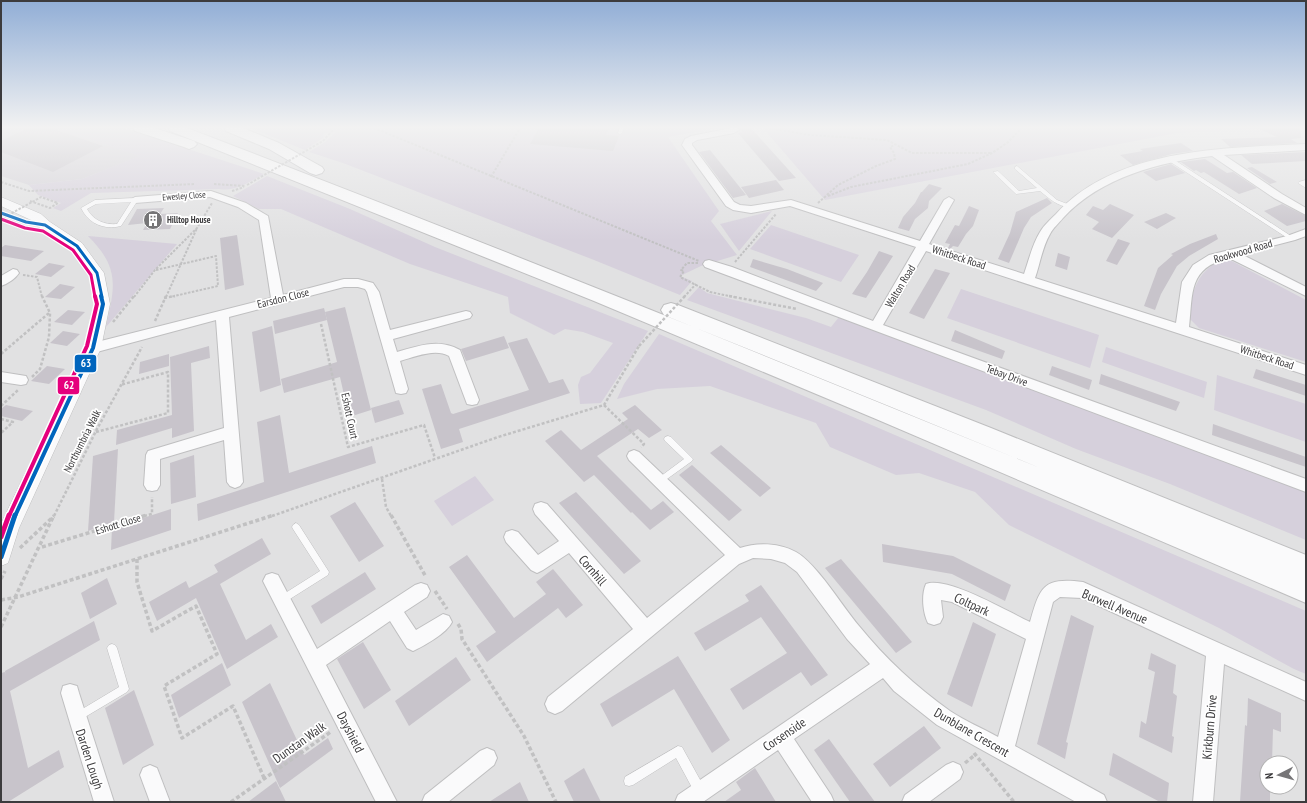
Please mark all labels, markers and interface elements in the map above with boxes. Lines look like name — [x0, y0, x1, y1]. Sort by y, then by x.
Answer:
street label: Ewesley Close — [162, 188, 206, 203]
building icon: Hilltop House — [142, 209, 164, 231]
place label: Hilltop House — [167, 214, 211, 225]
street label: Rookwood Road — [1212, 236, 1274, 266]
street label: Whitbeck Road — [930, 242, 988, 272]
street label: Walton Road — [882, 262, 918, 310]
street label: Earsdon Close — [256, 285, 311, 311]
street label: Whitbeck Road — [1238, 342, 1296, 372]
line badge: 63 — [74, 354, 97, 373]
text: 63 — [81, 356, 91, 370]
street label: Tebay Drive — [984, 361, 1030, 389]
line badge: 62 — [57, 376, 80, 395]
text: 62 — [64, 378, 74, 392]
street label: Eshott Court — [338, 392, 362, 440]
street label: Northumbria Walk — [60, 407, 104, 475]
street label: Eshott Close — [93, 510, 143, 538]
street label: Cornhill — [575, 552, 611, 589]
street label: Burwell Avenue — [1079, 585, 1150, 628]
street label: Coltpark — [951, 589, 992, 620]
street label: Kirkburn Drive — [1198, 694, 1221, 760]
street label: Dunblane Crescent — [931, 704, 1013, 761]
street label: Dayshield — [333, 709, 368, 756]
street label: Corsenside — [759, 714, 809, 755]
street label: Dunstan Walk — [269, 718, 329, 767]
street label: Darden Lough — [72, 727, 107, 792]
north arrow — [1259, 755, 1299, 795]
text: N — [1262, 772, 1276, 780]

